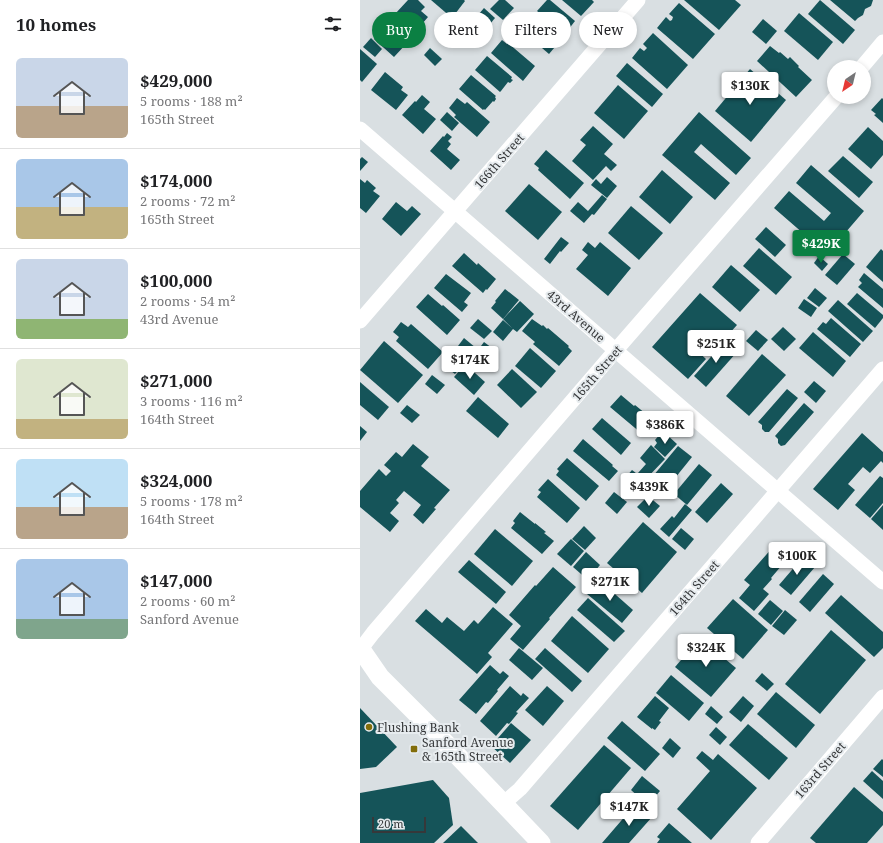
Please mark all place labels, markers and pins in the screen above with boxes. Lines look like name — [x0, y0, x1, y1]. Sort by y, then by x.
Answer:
pin: $130K — [722, 72, 778, 106]
pin: $429K — [793, 230, 849, 264]
pin: $251K — [688, 330, 744, 364]
pin: $174K — [442, 346, 498, 380]
pin: $386K — [637, 411, 693, 445]
pin: $439K — [621, 473, 677, 507]
pin: $100K — [769, 542, 825, 576]
pin: $271K — [582, 568, 638, 602]
pin: $324K — [678, 634, 734, 668]
place label: Flushing Bank — [377, 719, 460, 736]
marker: Flushing Bank — [364, 722, 374, 732]
place label: Sanford Avenue & 165th Street — [422, 734, 513, 765]
marker: Sanford Avenue & 165th Street — [409, 744, 419, 754]
pin: $147K — [601, 793, 657, 827]

